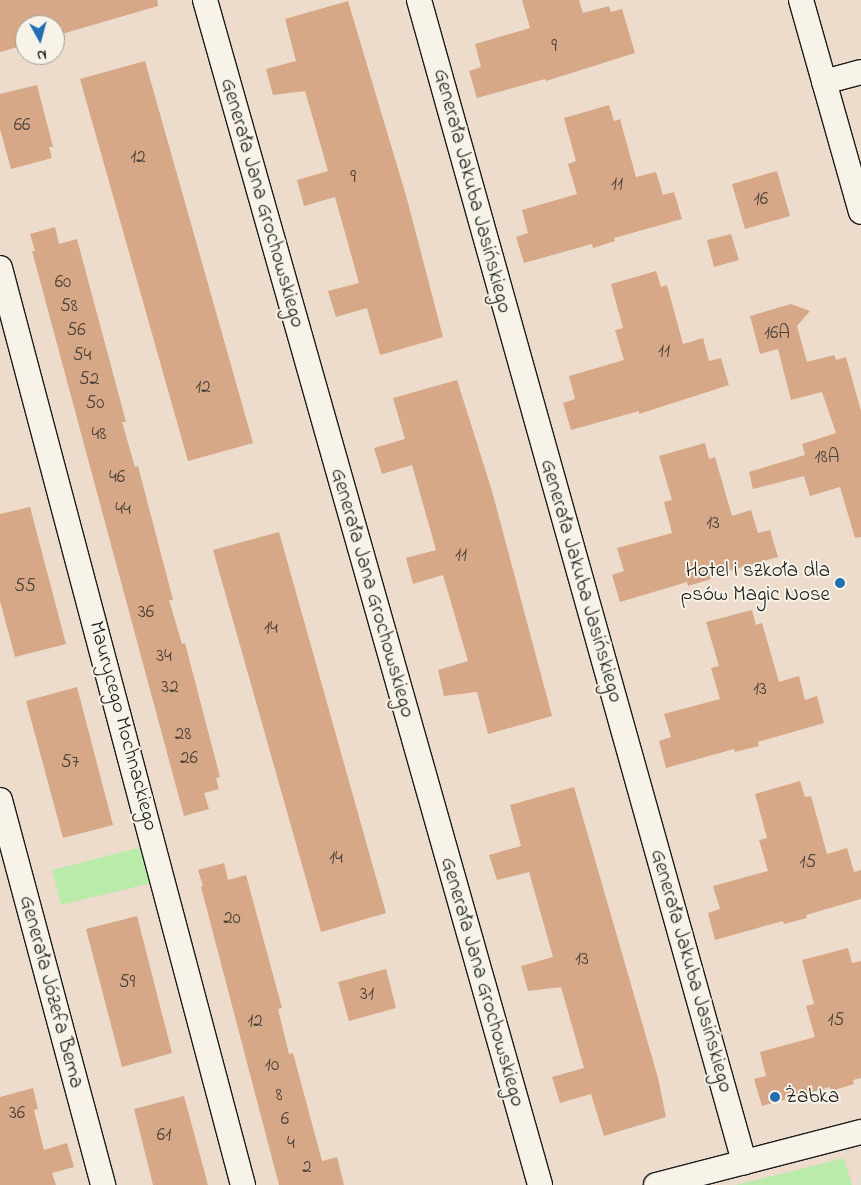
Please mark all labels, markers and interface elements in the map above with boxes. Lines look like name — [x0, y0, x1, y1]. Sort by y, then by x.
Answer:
north arrow — [15, 15, 65, 65]
house number: 9 — [551, 36, 557, 58]
text: N — [36, 43, 48, 65]
street label: Generała Jakuba Jasińskiego — [427, 66, 517, 316]
street label: Generała Jana Grochowskiego — [214, 75, 310, 331]
house number: 66 — [14, 115, 30, 137]
house number: 12 — [130, 147, 146, 169]
house number: 9 — [350, 167, 356, 189]
house number: 11 — [611, 174, 623, 196]
house number: 16 — [754, 189, 768, 211]
house number: 60 — [55, 272, 71, 294]
house number: 58 — [60, 296, 78, 318]
house number: 56 — [66, 320, 86, 342]
house number: 16A — [764, 323, 790, 345]
house number: 11 — [658, 341, 670, 363]
house number: 54 — [73, 345, 91, 367]
house number: 52 — [79, 369, 99, 391]
house number: 12 — [195, 377, 211, 399]
house number: 50 — [85, 393, 105, 415]
house number: 48 — [92, 424, 106, 446]
house number: 18A — [815, 447, 839, 469]
street label: Generała Jakuba Jasińskiego — [534, 456, 628, 706]
street label: Generała Jana Grochowskiego — [324, 465, 420, 721]
house number: 46 — [109, 467, 125, 489]
house number: 44 — [115, 499, 131, 521]
house number: 13 — [706, 513, 720, 535]
house number: 11 — [455, 545, 467, 567]
place label: Hotel i szkoła dla psów Magic Nose — [681, 558, 830, 608]
house number: 55 — [14, 576, 36, 598]
marker: Hotel i szkoła dla psów Magic Nose — [834, 577, 846, 589]
house number: 36 — [138, 602, 154, 624]
street label: Maurycego Mochnackiego — [83, 618, 163, 834]
house number: 14 — [264, 618, 278, 640]
house number: 34 — [156, 646, 172, 668]
house number: 32 — [161, 677, 179, 699]
house number: 13 — [753, 679, 767, 701]
house number: 28 — [175, 724, 191, 746]
house number: 26 — [180, 748, 198, 770]
house number: 57 — [61, 752, 79, 774]
street label: Generała Jakuba Jasińskiego — [644, 846, 738, 1096]
house number: 14 — [329, 848, 343, 870]
house number: 15 — [800, 852, 816, 874]
street label: Generała Jana Grochowskiego — [434, 854, 530, 1110]
street label: Generała Józefa Bema — [13, 893, 89, 1091]
house number: 20 — [223, 908, 241, 930]
house number: 13 — [575, 949, 589, 971]
house number: 59 — [119, 972, 135, 994]
house number: 31 — [360, 984, 374, 1006]
house number: 15 — [828, 1010, 844, 1032]
house number: 12 — [247, 1011, 263, 1033]
house number: 10 — [265, 1055, 279, 1077]
place label: Żabka — [785, 1084, 839, 1110]
house number: 8 — [275, 1085, 283, 1107]
marker: Żabka — [769, 1091, 781, 1103]
house number: 36 — [9, 1103, 25, 1125]
house number: 6 — [281, 1109, 289, 1131]
house number: 61 — [157, 1125, 171, 1147]
house number: 4 — [287, 1133, 295, 1155]
house number: 2 — [302, 1157, 312, 1179]

